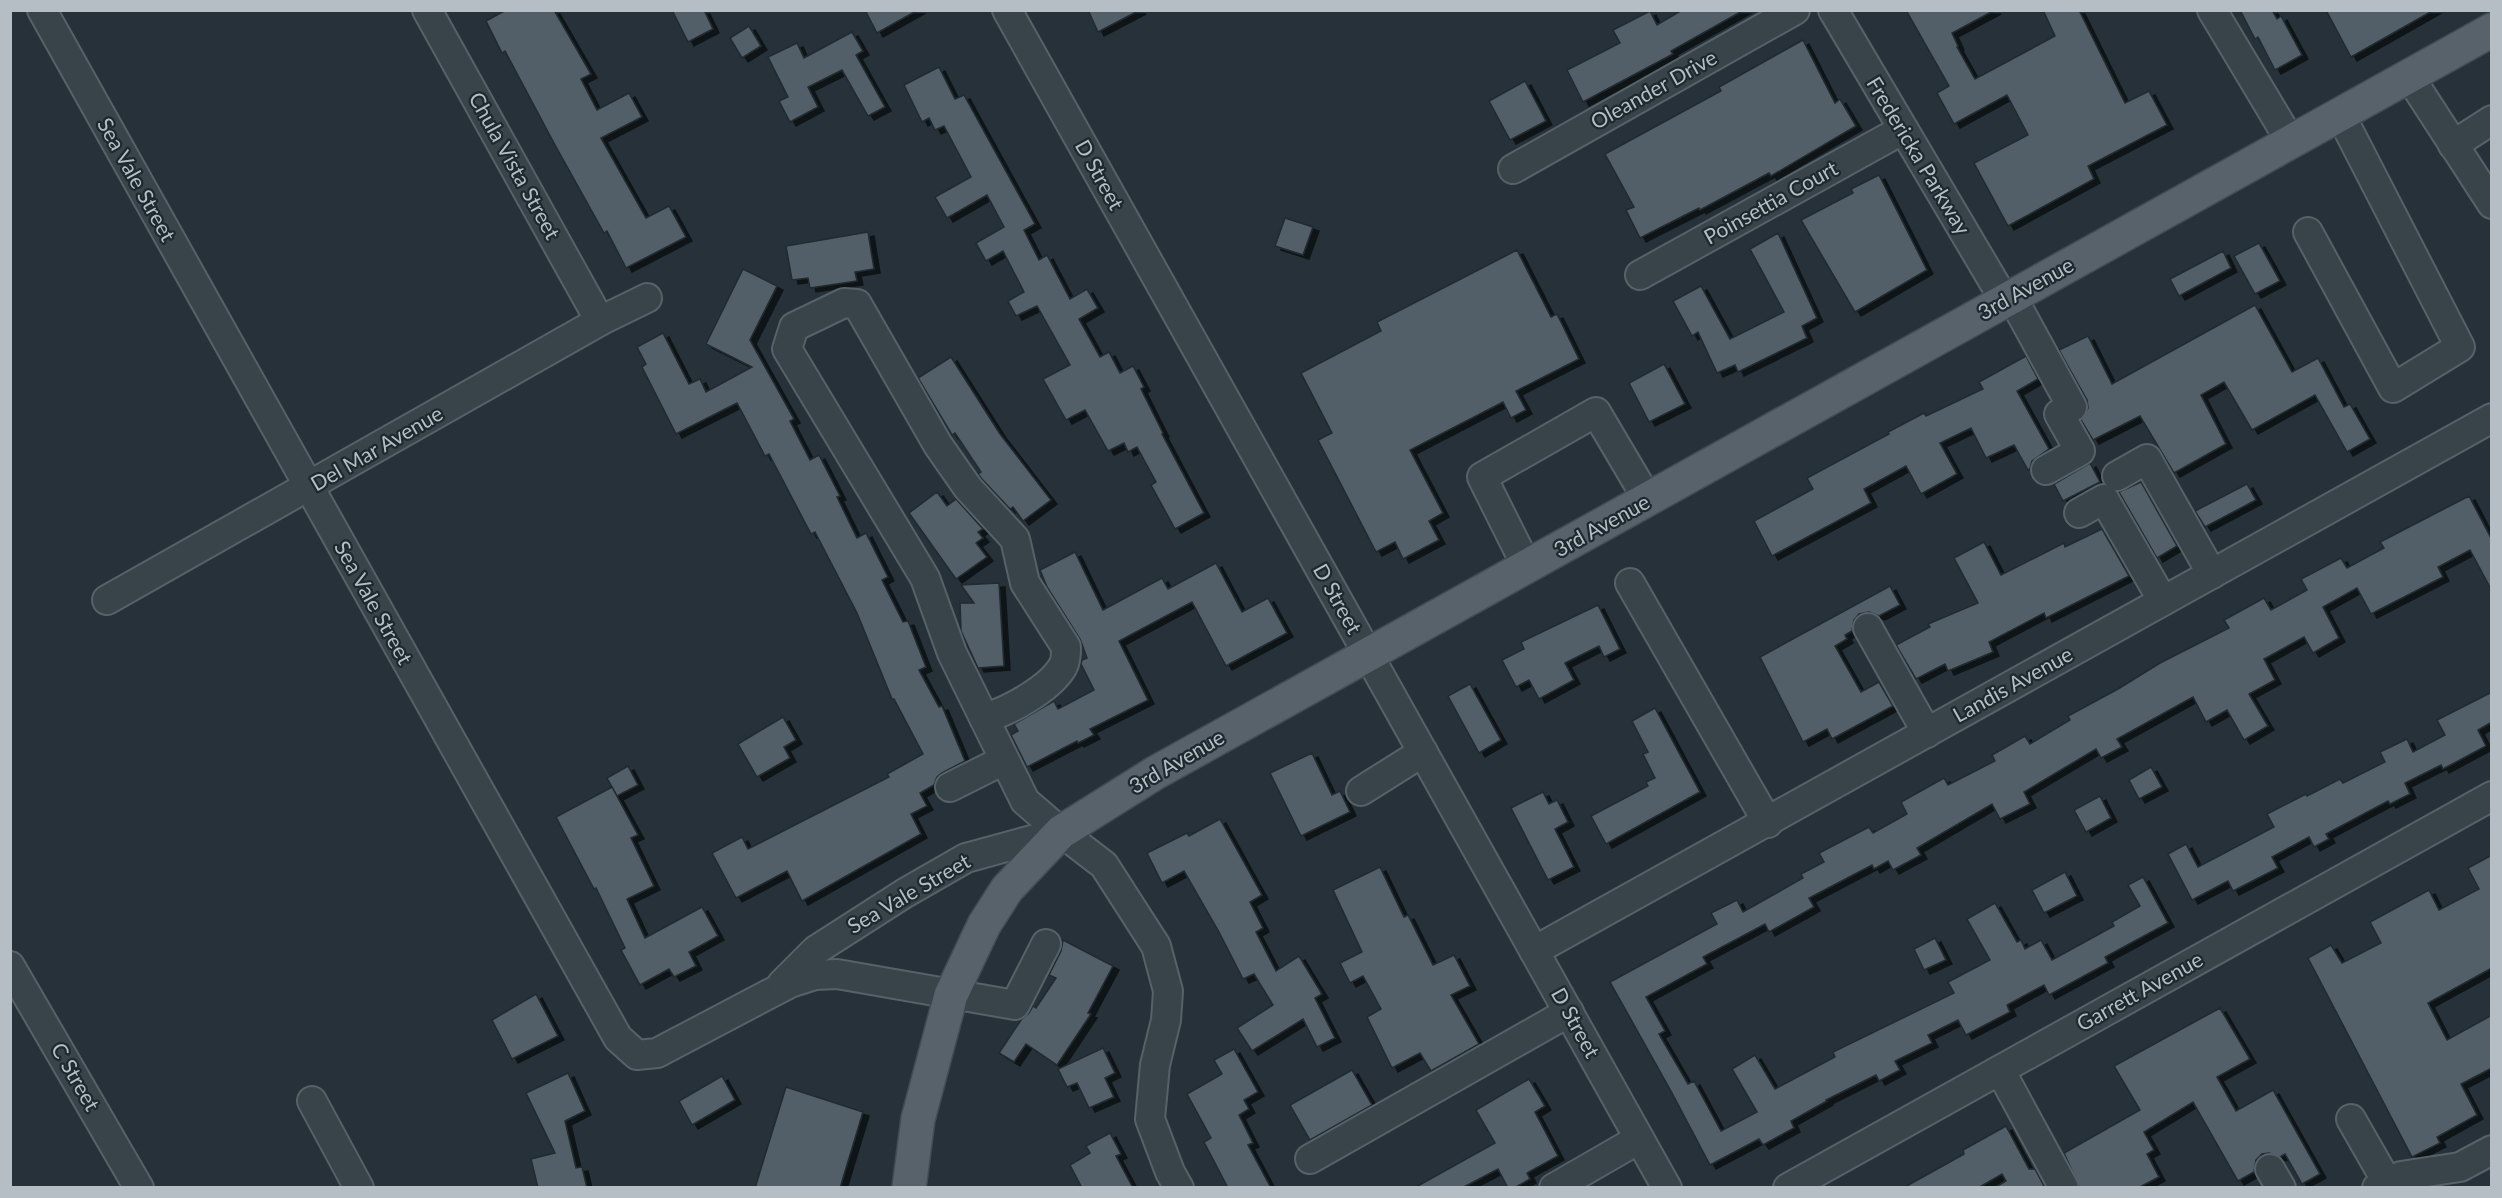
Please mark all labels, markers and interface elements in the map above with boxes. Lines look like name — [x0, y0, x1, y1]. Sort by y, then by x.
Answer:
street label: Oleander Drive — [1586, 44, 1721, 134]
street label: Fredericka Parkway — [1862, 72, 1976, 239]
street label: Chula Vista Street — [465, 87, 566, 244]
street label: Sea Vale Street — [93, 113, 182, 246]
street label: D Street — [1071, 135, 1130, 214]
street label: Poinsettia Court — [1699, 154, 1842, 249]
street label: 3rd Avenue — [1973, 251, 2077, 324]
street label: Del Mar Avenue — [306, 400, 447, 496]
street label: 3rd Avenue — [1549, 488, 1653, 561]
street label: Sea Vale Street — [330, 536, 419, 669]
street label: D Street — [1309, 559, 1368, 638]
street label: Landis Avenue — [1948, 641, 2077, 727]
street label: 3rd Avenue — [1124, 724, 1228, 798]
street label: Sea Vale Street — [843, 847, 974, 938]
street label: Garrett Avenue — [2072, 946, 2207, 1036]
street label: D Street — [1547, 983, 1606, 1062]
street label: C Street — [47, 1038, 106, 1115]

